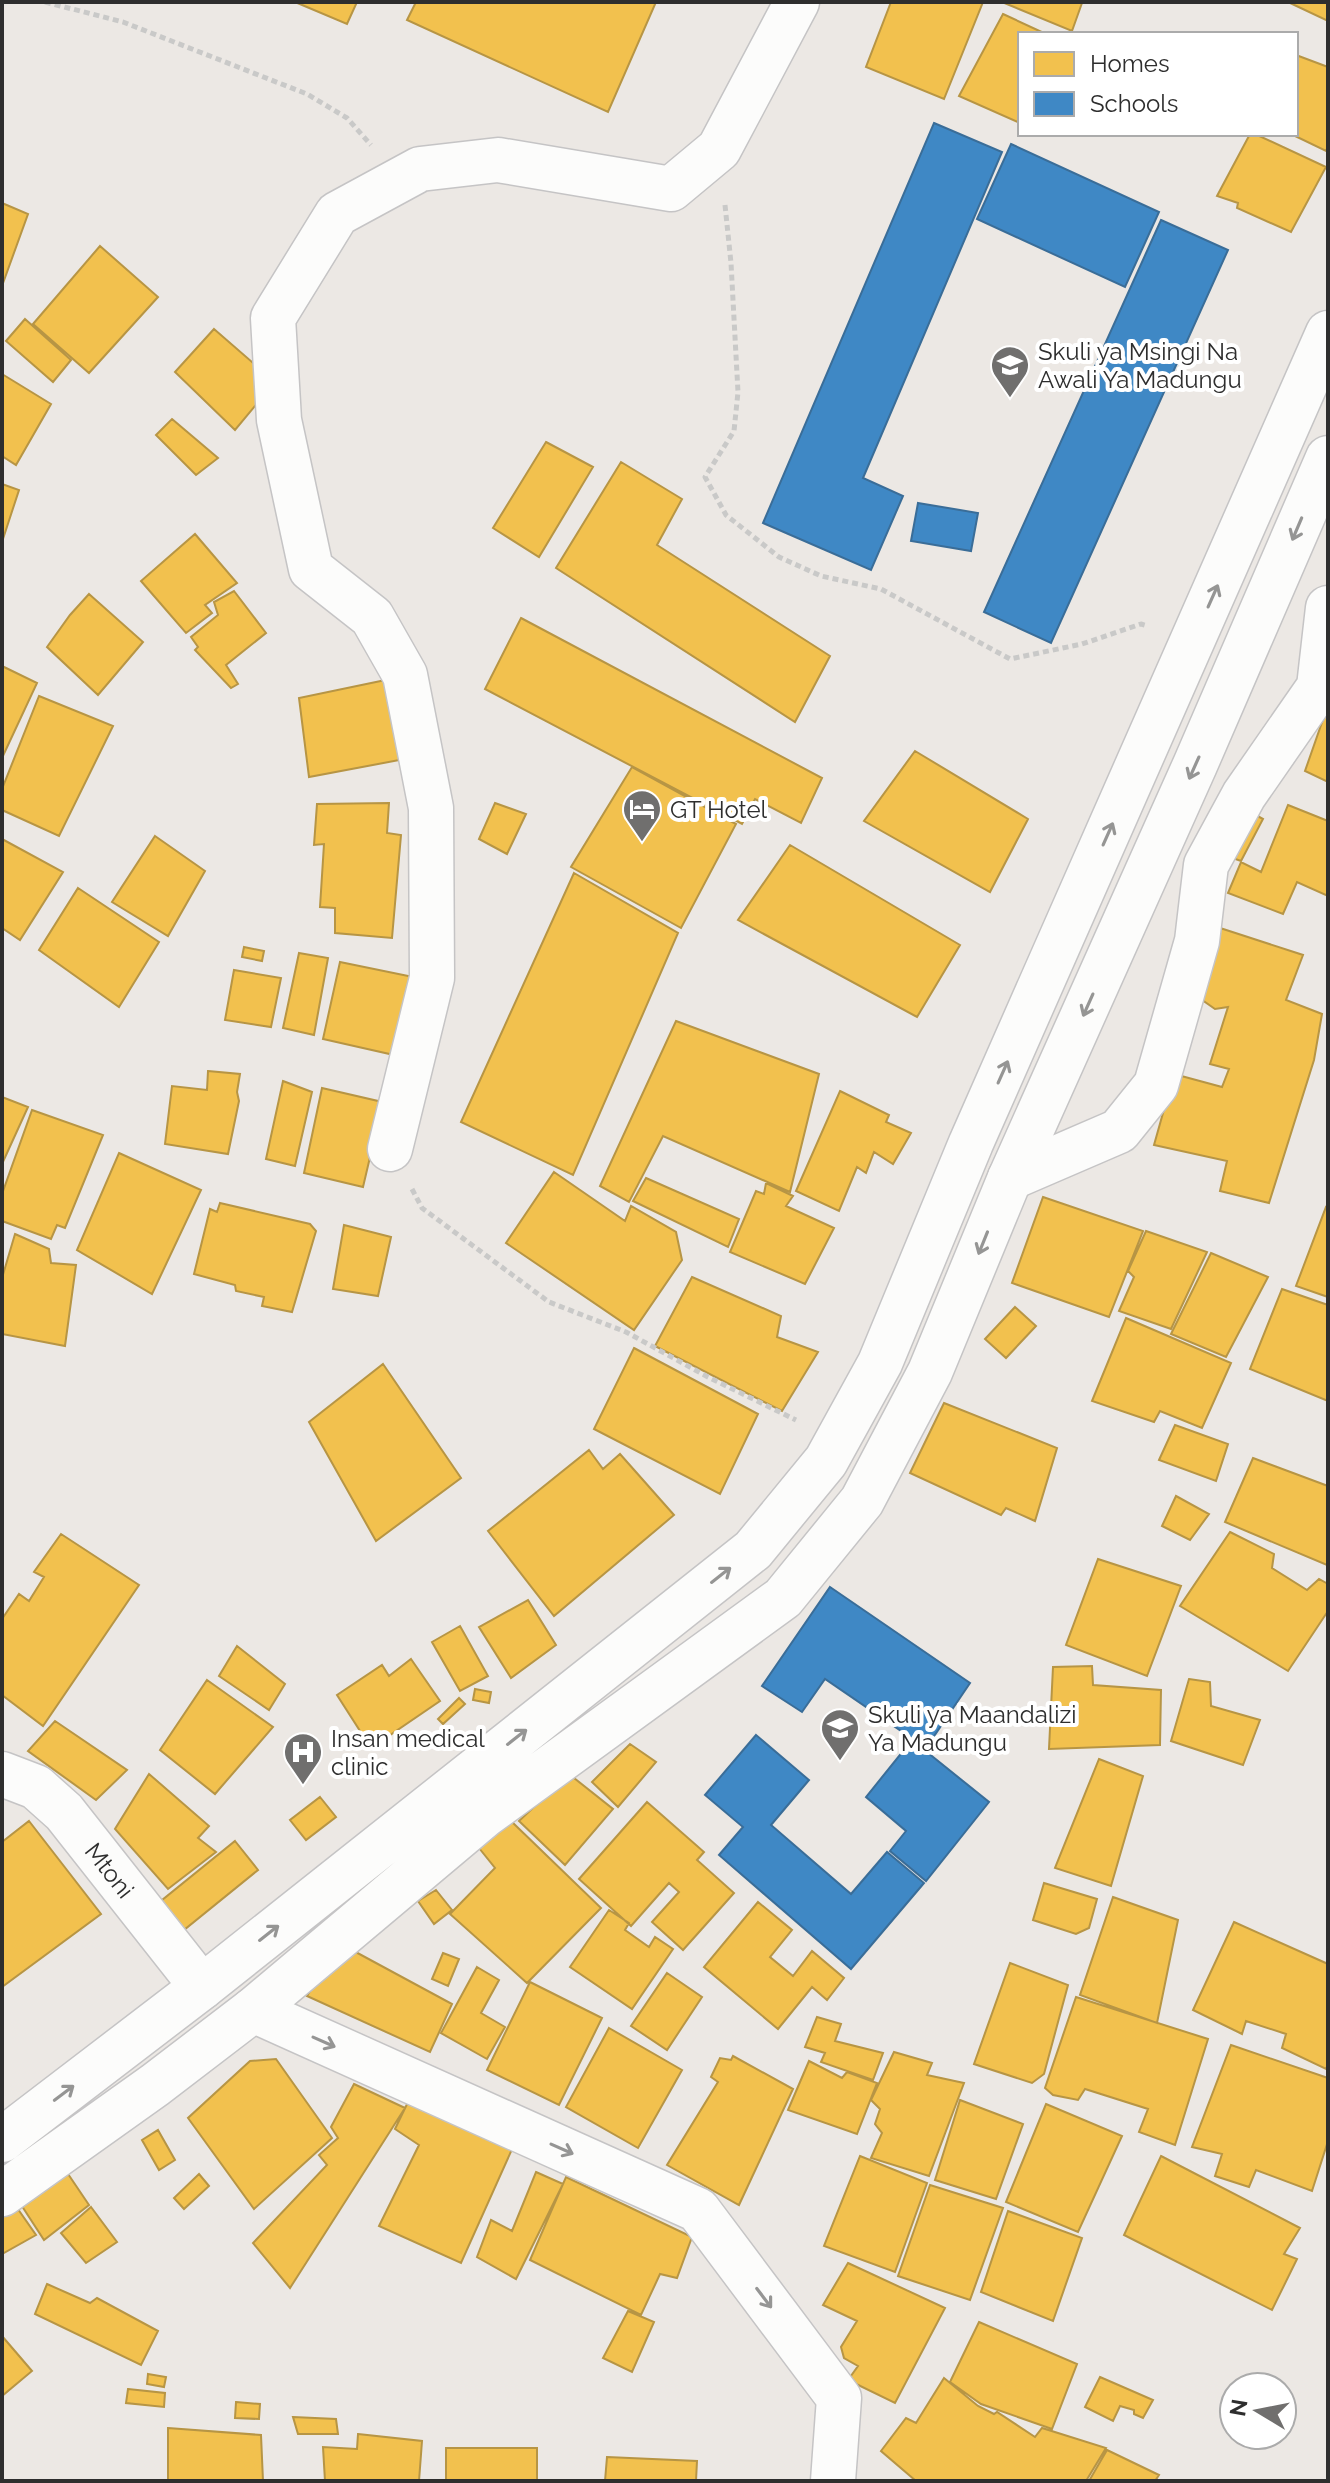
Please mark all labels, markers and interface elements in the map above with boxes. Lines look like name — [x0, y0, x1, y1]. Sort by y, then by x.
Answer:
legend — [1018, 32, 1298, 136]
text: Homes — [1090, 49, 1170, 78]
text: Schools — [1090, 89, 1178, 118]
place label: Skuli ya Msingi Na Awali Ya Madungu — [1038, 337, 1242, 394]
school or university icon: Skuli ya Msingi Na Awali Ya Madungu — [989, 344, 1031, 399]
one-way arrow — [1289, 516, 1304, 541]
one-way arrow — [1206, 584, 1221, 609]
one-way arrow — [1186, 756, 1201, 780]
hotel icon: GT Hotel — [621, 788, 663, 843]
place label: GT Hotel — [670, 795, 767, 824]
one-way arrow — [1101, 822, 1116, 847]
one-way arrow — [1079, 992, 1094, 1017]
one-way arrow — [996, 1060, 1011, 1085]
one-way arrow — [975, 1230, 989, 1255]
one-way arrow — [710, 1567, 731, 1584]
place label: Skuli ya Maandalizi Ya Madungu — [868, 1700, 1077, 1757]
school or university icon: Skuli ya Maandalizi Ya Madungu — [819, 1707, 861, 1762]
place label: Insan medical clinic — [331, 1724, 485, 1781]
one-way arrow — [506, 1728, 527, 1746]
hospital icon: Insan medical clinic — [282, 1731, 324, 1786]
street label: Mtoni — [79, 1837, 141, 1904]
one-way arrow — [258, 1925, 279, 1942]
one-way arrow — [312, 2035, 336, 2050]
one-way arrow — [53, 2084, 74, 2101]
one-way arrow — [549, 2142, 573, 2157]
one-way arrow — [756, 2287, 773, 2309]
north arrow — [1218, 2371, 1298, 2451]
text: N — [1224, 2397, 1253, 2418]

